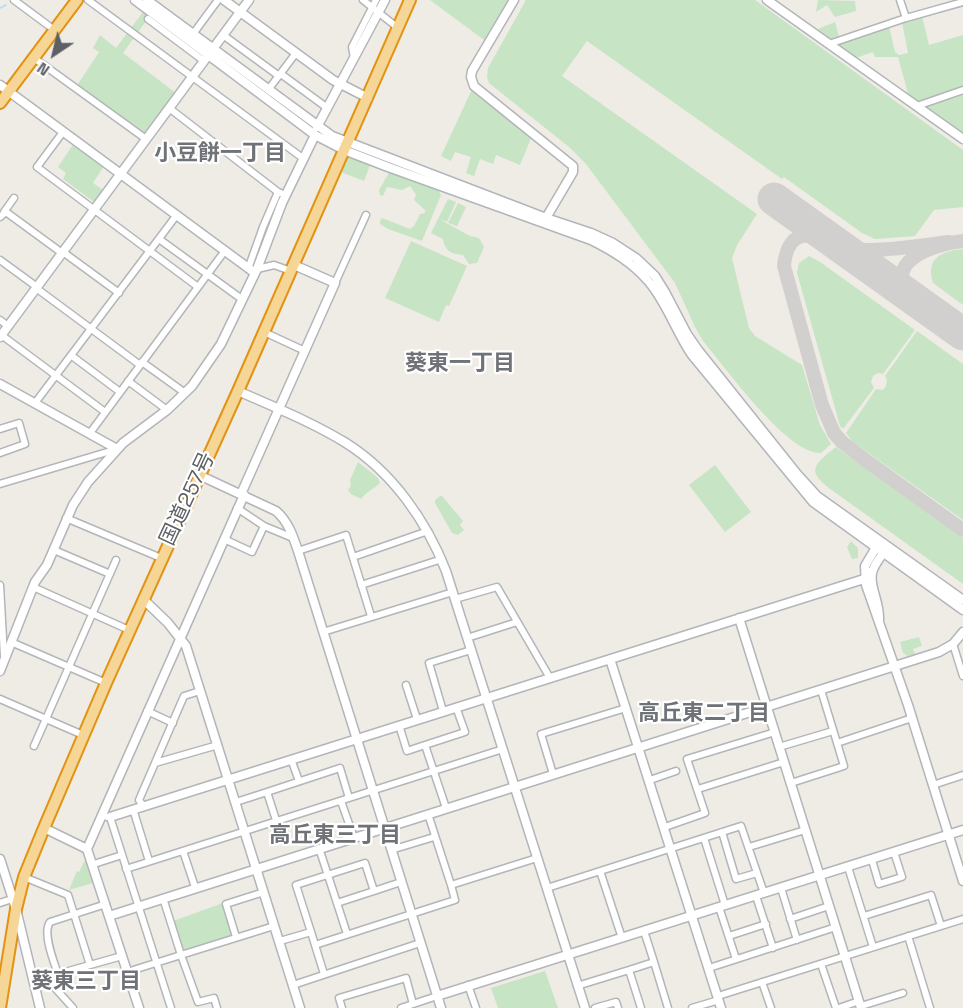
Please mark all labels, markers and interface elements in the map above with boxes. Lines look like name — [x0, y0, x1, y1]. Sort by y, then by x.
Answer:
north arrow — [24, 24, 84, 84]
text: N — [33, 57, 54, 81]
district label: 小豆餅一丁目 — [154, 141, 286, 167]
district label: 葵東一丁目 — [405, 351, 515, 377]
street label: 国道257号 — [155, 448, 221, 550]
district label: 高丘東二丁目 — [638, 701, 770, 727]
district label: 高丘東三丁目 — [269, 823, 401, 849]
district label: 葵東三丁目 — [31, 969, 141, 995]

